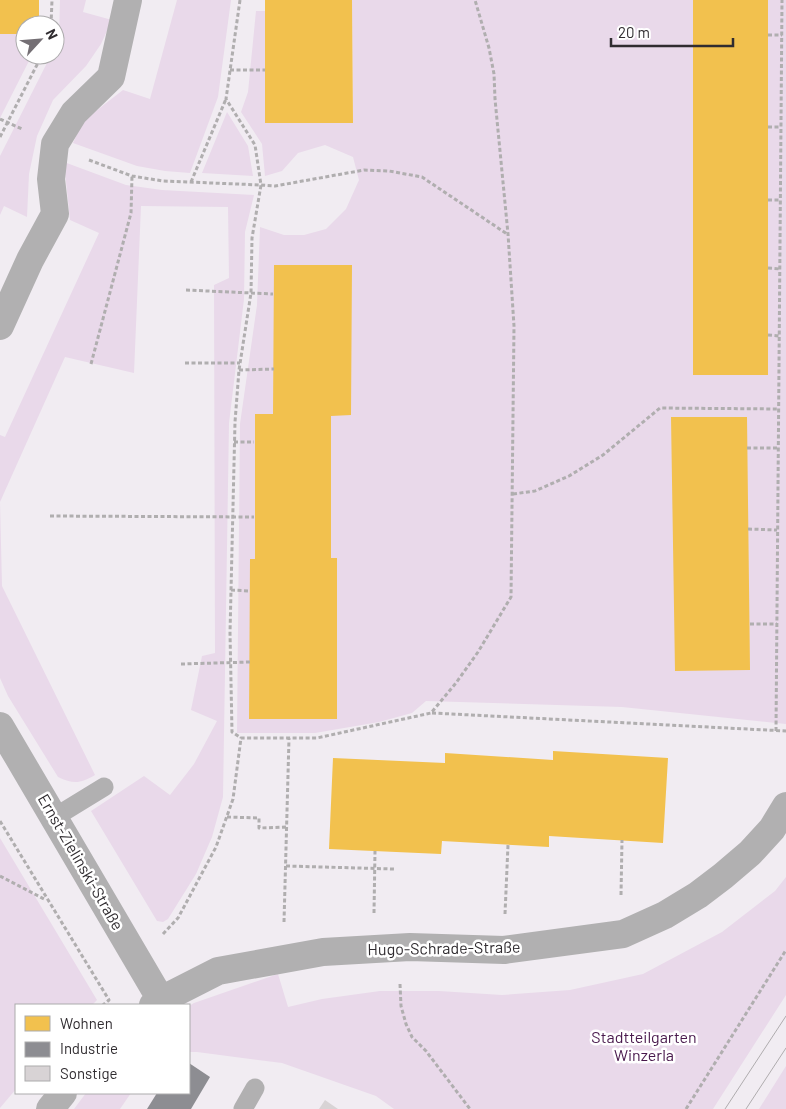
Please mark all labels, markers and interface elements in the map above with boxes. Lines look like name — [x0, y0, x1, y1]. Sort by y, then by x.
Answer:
north arrow — [15, 15, 65, 65]
scale bar — [611, 15, 734, 47]
text: 20 m — [618, 23, 650, 41]
text: N — [42, 26, 62, 42]
street label: Ernst-Zielinski-Straße — [35, 790, 128, 933]
street label: Hugo-Schrade-Straße — [367, 937, 521, 958]
legend — [15, 1004, 190, 1094]
text: Wohnen — [60, 1014, 113, 1032]
park label: Stadtteilgarten Winzerla — [591, 1027, 697, 1064]
text: Industrie — [60, 1039, 118, 1057]
text: Sonstige — [60, 1064, 118, 1082]

